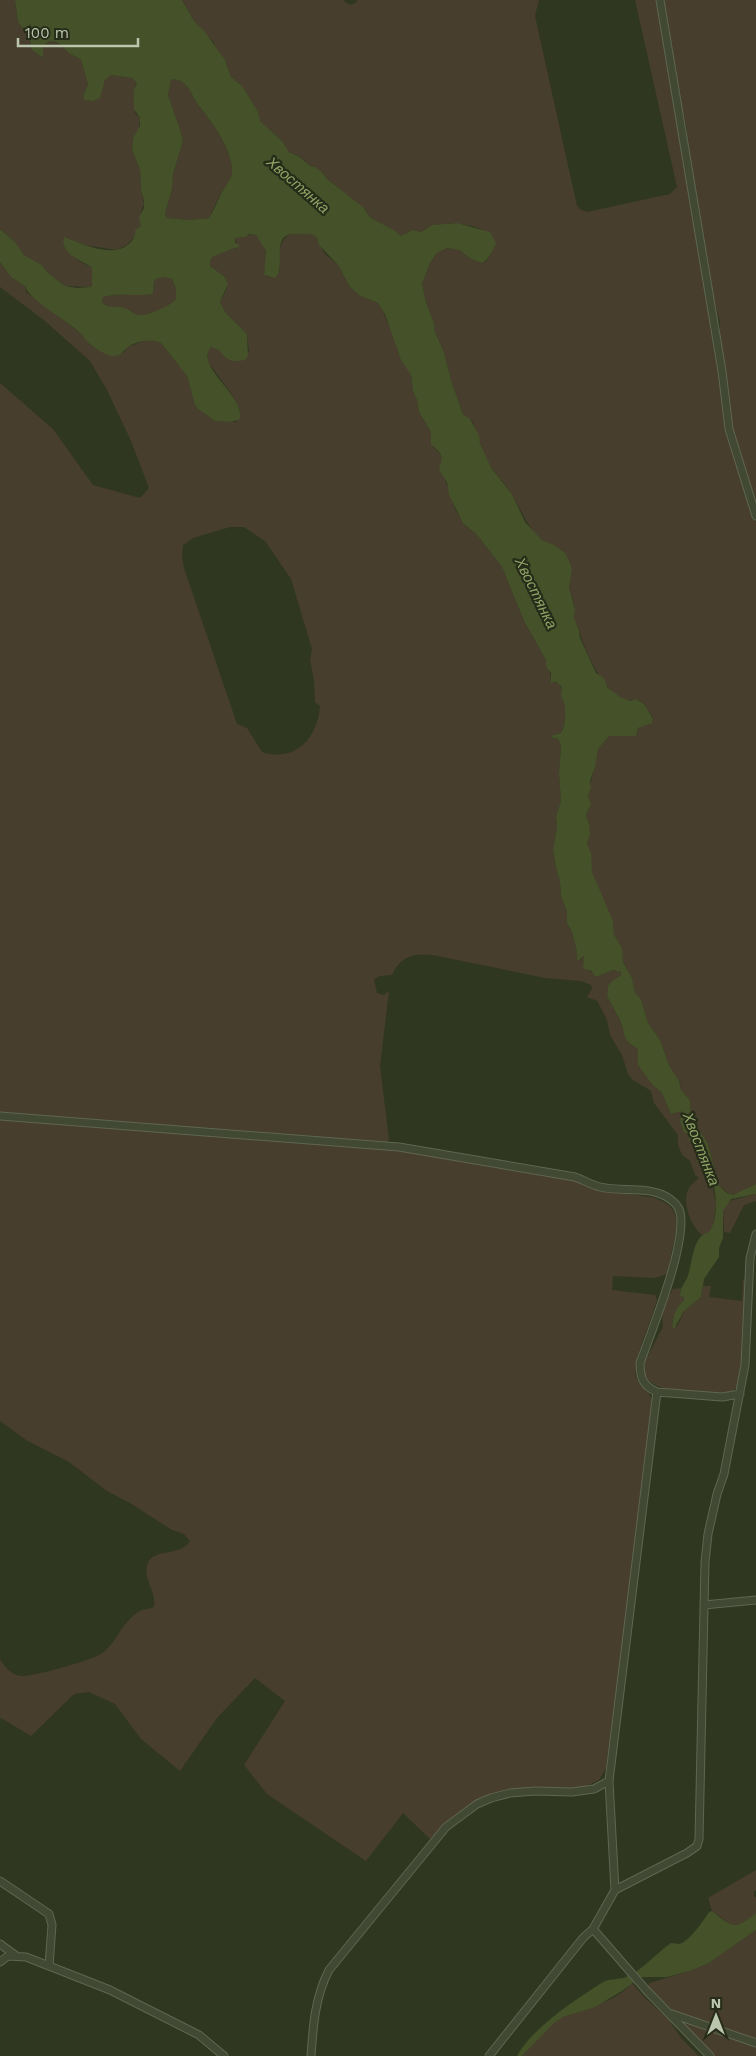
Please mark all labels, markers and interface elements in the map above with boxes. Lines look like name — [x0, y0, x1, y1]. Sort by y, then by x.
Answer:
scale bar — [18, 15, 138, 47]
text: 100 m — [25, 24, 69, 42]
water label: Хвостянка — [262, 152, 333, 217]
water label: Хвостянка — [511, 553, 561, 632]
water label: Хвостянка — [678, 1109, 723, 1188]
north arrow — [691, 1991, 741, 2041]
text: N — [711, 1995, 721, 2011]

